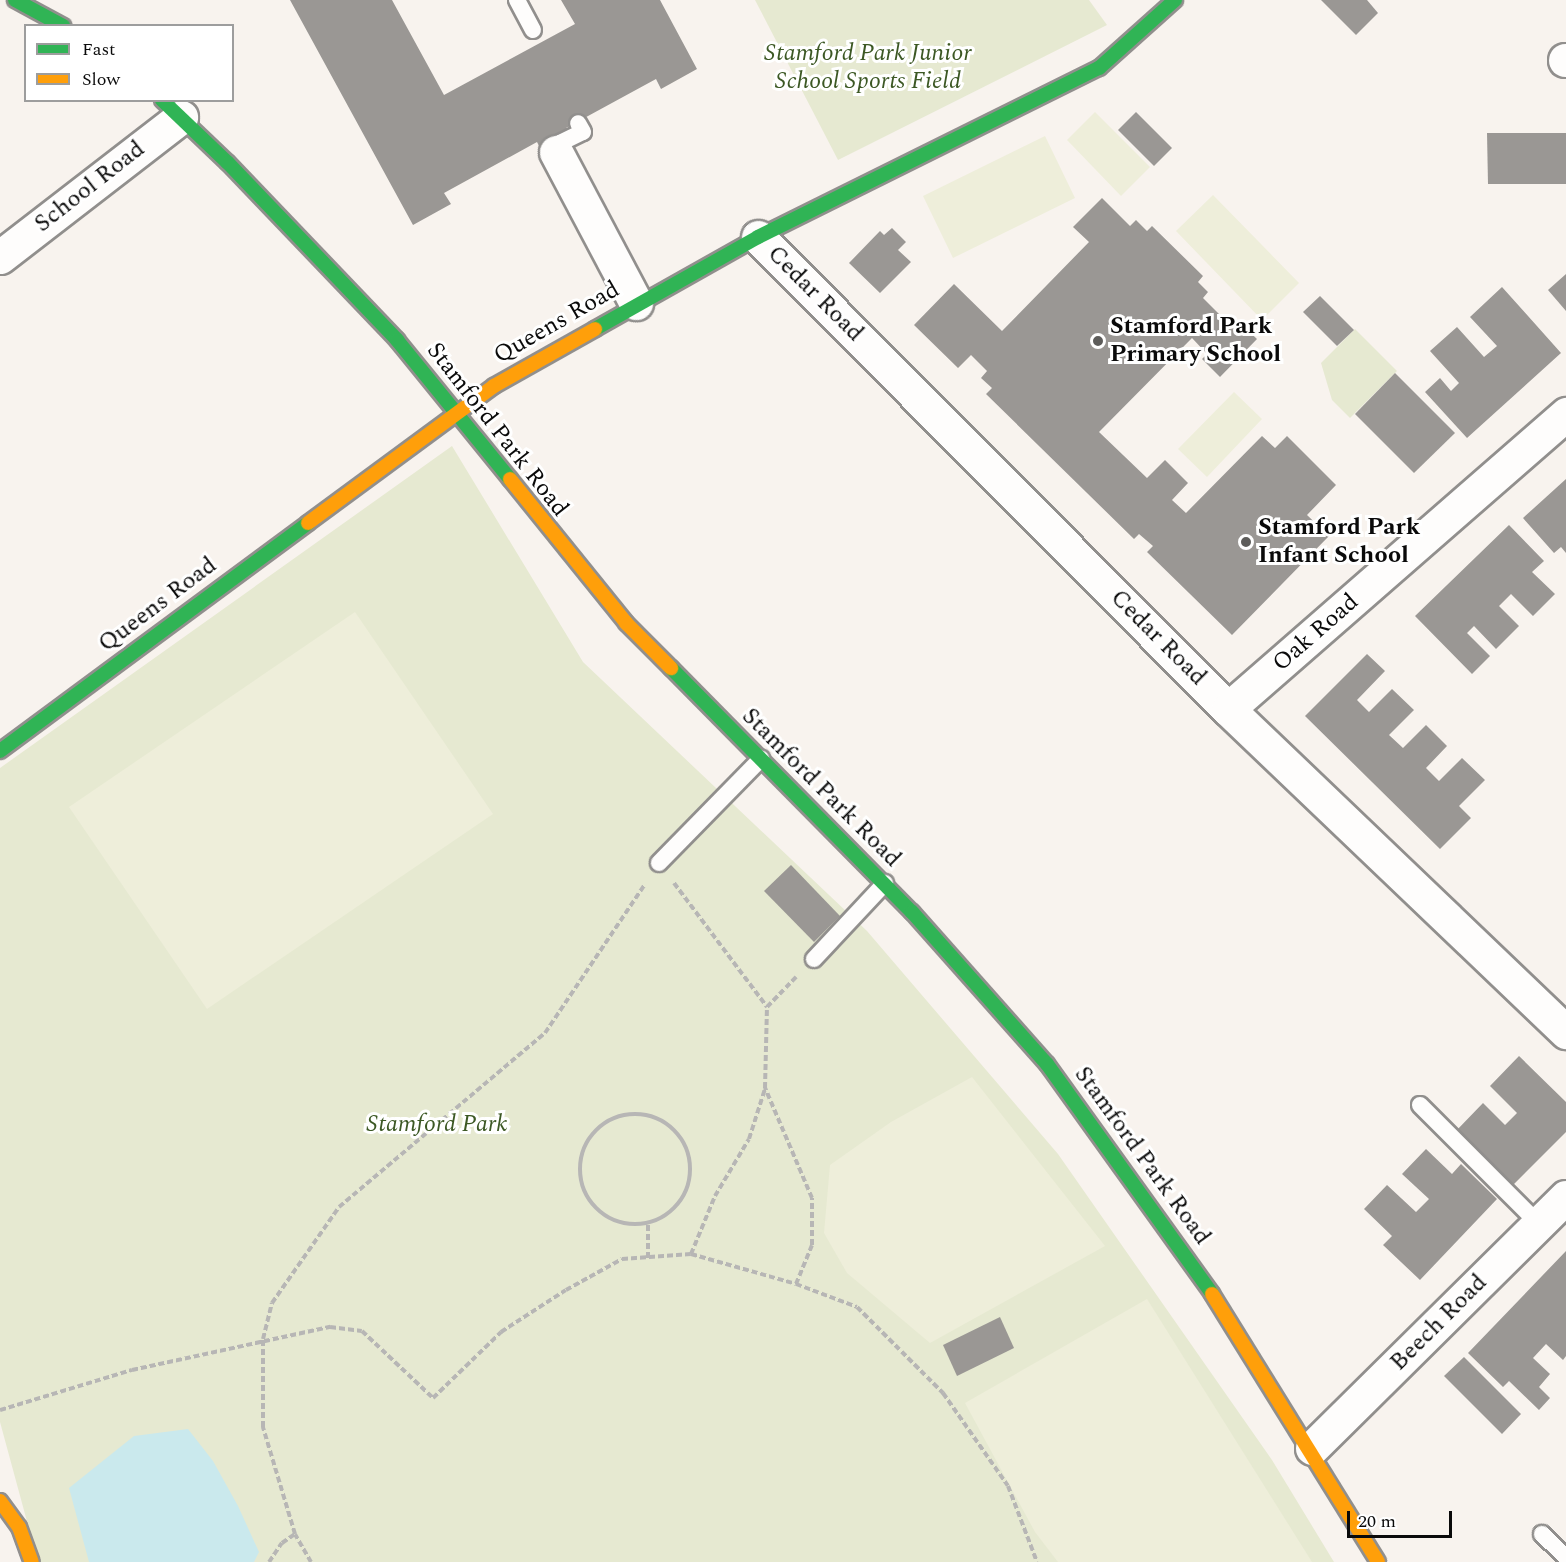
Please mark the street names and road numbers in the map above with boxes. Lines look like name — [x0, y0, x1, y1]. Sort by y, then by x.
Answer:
street label: School Road — [29, 135, 151, 239]
street label: Cedar Road — [761, 240, 869, 348]
street label: Queens Road — [489, 275, 625, 371]
street label: Stamford Park Road — [420, 337, 574, 523]
street label: Queens Road — [93, 551, 223, 659]
street label: Cedar Road — [1104, 584, 1212, 692]
street label: Oak Road — [1267, 588, 1365, 678]
street label: Stamford Park Road — [735, 702, 907, 874]
street label: Stamford Park Road — [1068, 1061, 1216, 1251]
street label: Beech Road — [1385, 1269, 1493, 1377]

